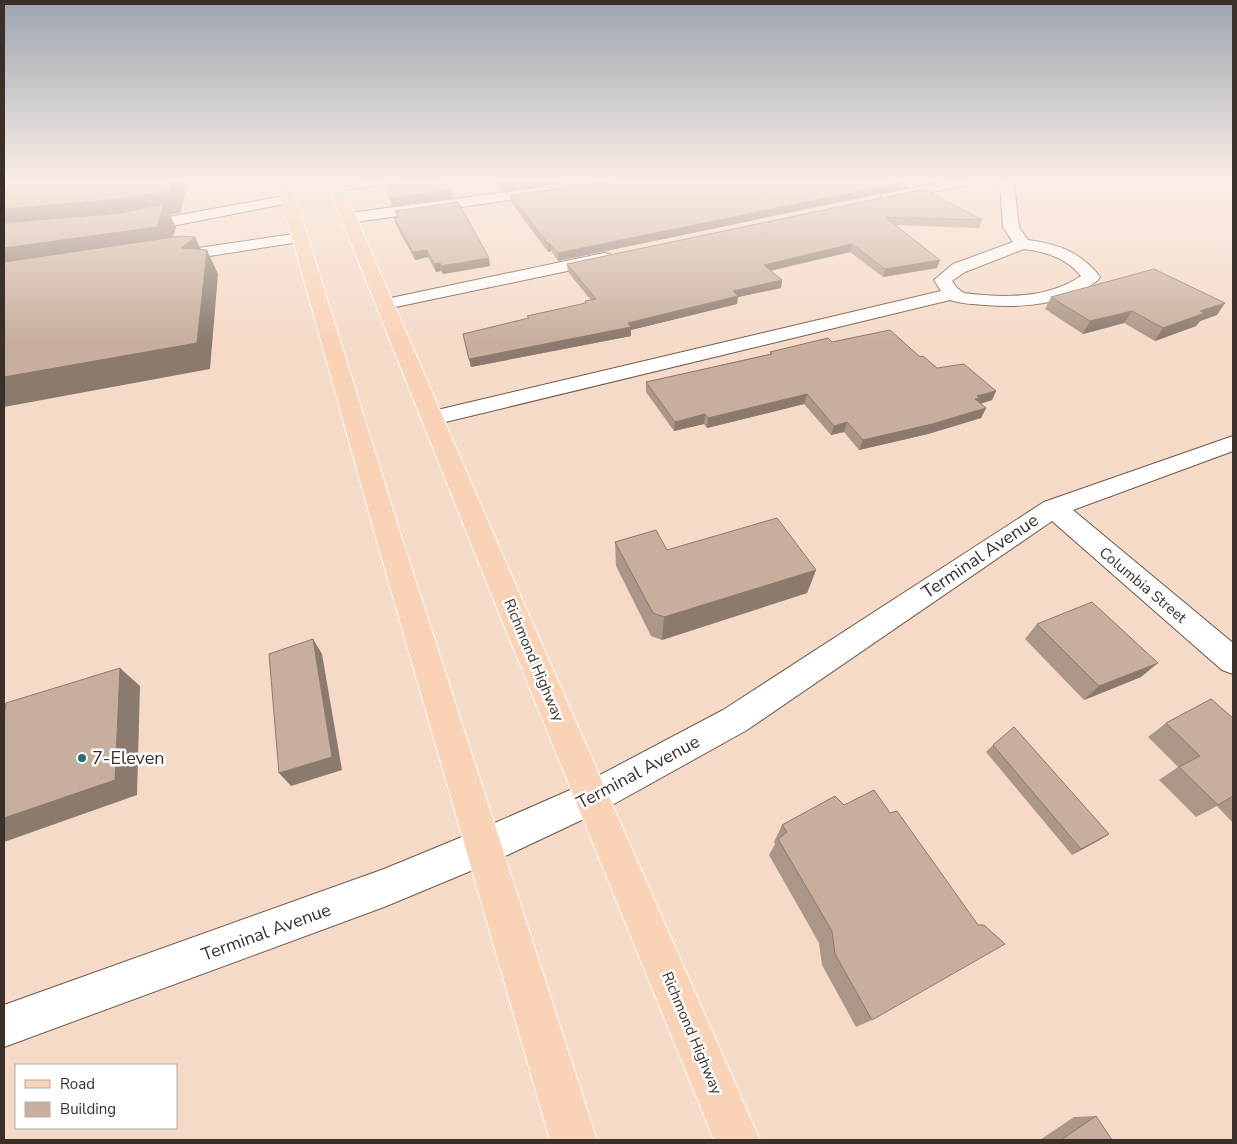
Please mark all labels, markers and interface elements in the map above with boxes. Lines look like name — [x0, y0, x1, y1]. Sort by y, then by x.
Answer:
street label: Terminal Avenue — [917, 508, 1043, 604]
street label: Columbia Street — [1095, 542, 1192, 628]
street label: Richmond Highway — [499, 596, 569, 725]
street label: Terminal Avenue — [572, 729, 704, 815]
place label: 7-Eleven — [92, 746, 165, 770]
marker: 7-Eleven — [76, 752, 88, 764]
street label: Terminal Avenue — [198, 897, 334, 967]
street label: Richmond Highway — [657, 969, 727, 1098]
legend — [15, 1064, 178, 1129]
text: Road — [60, 1074, 95, 1094]
text: Building — [60, 1099, 116, 1119]

